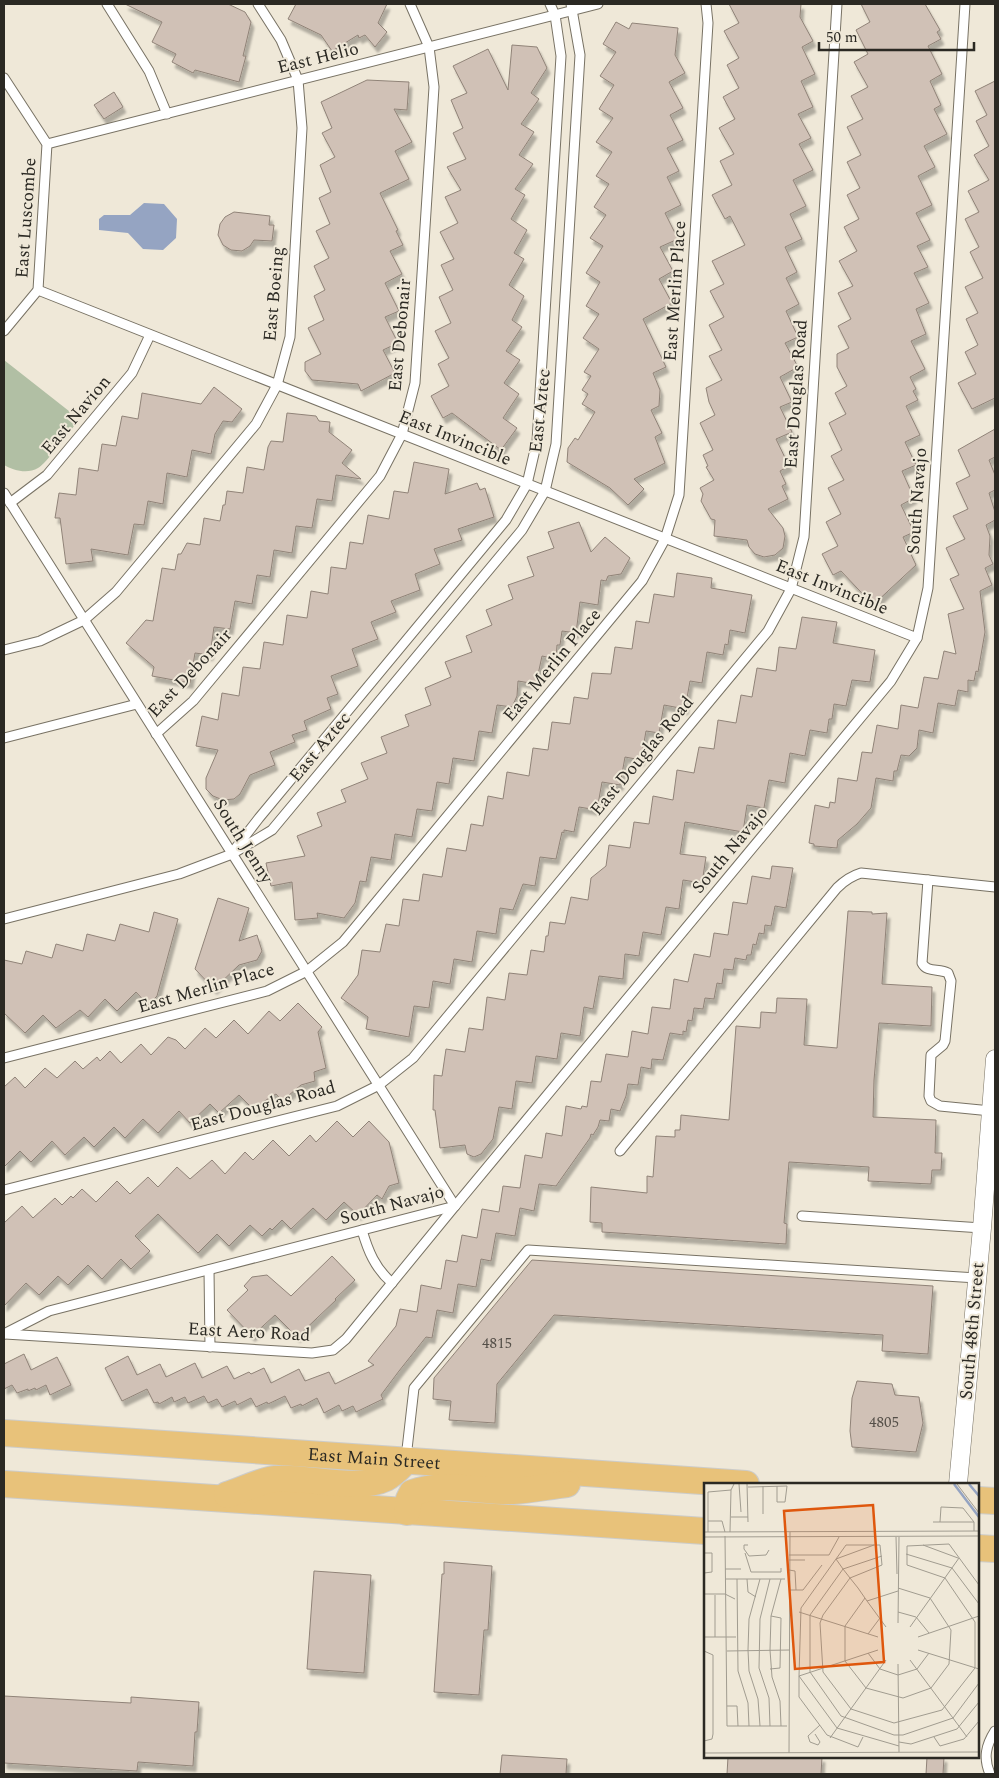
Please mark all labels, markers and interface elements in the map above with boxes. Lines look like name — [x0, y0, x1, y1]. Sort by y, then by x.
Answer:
scale bar — [819, 20, 974, 52]
text: 50 m — [826, 26, 858, 49]
street label: East Helio — [274, 35, 362, 81]
street label: East Luscombe — [8, 157, 44, 279]
street label: East Merlin Place — [657, 220, 693, 362]
street label: East Boeing — [256, 245, 292, 343]
street label: East Debonair — [382, 277, 418, 393]
street label: East Douglas Road — [777, 319, 815, 469]
street label: East Aztec — [522, 368, 558, 454]
street label: East Navion — [35, 369, 117, 461]
street label: East Invincible — [395, 403, 515, 473]
street label: South Navajo — [900, 447, 934, 555]
street label: East Invincible — [772, 552, 892, 622]
street label: East Merlin Place — [496, 602, 608, 728]
street label: East Debonair — [141, 622, 239, 724]
street label: East Douglas Road — [584, 690, 700, 822]
street label: East Aztec — [282, 706, 358, 788]
street label: South Jenny — [206, 793, 281, 890]
street label: South Navajo — [685, 800, 775, 900]
street label: East Merlin Place — [135, 956, 277, 1020]
street label: East Douglas Road — [187, 1074, 339, 1138]
street label: South Navajo — [337, 1178, 447, 1232]
street label: South 48th Street — [953, 1261, 991, 1401]
street label: East Aero Road — [187, 1315, 311, 1349]
house number: 4815 — [482, 1332, 512, 1355]
house number: 4805 — [869, 1411, 899, 1434]
street label: East Main Street — [307, 1440, 441, 1476]
inset map — [704, 1483, 979, 1758]

